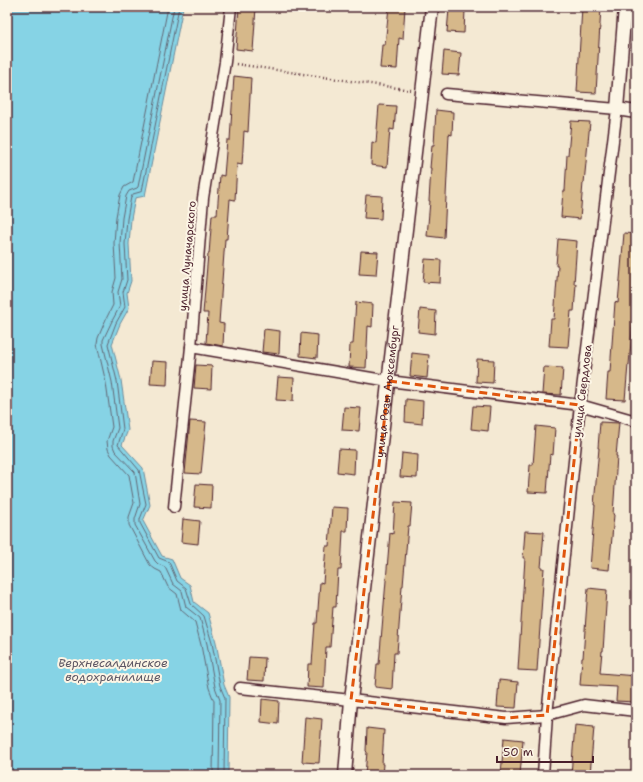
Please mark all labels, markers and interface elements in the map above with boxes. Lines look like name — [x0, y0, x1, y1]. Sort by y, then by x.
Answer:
street label: улица Луначарского — [175, 200, 200, 312]
street label: улица Розы Люксембург — [372, 324, 403, 458]
street label: улица Свердлова — [569, 343, 596, 439]
water label: Верхнесалдинское водохранилище — [58, 655, 168, 685]
scale bar — [497, 738, 593, 764]
text: 50 m — [503, 744, 533, 760]

